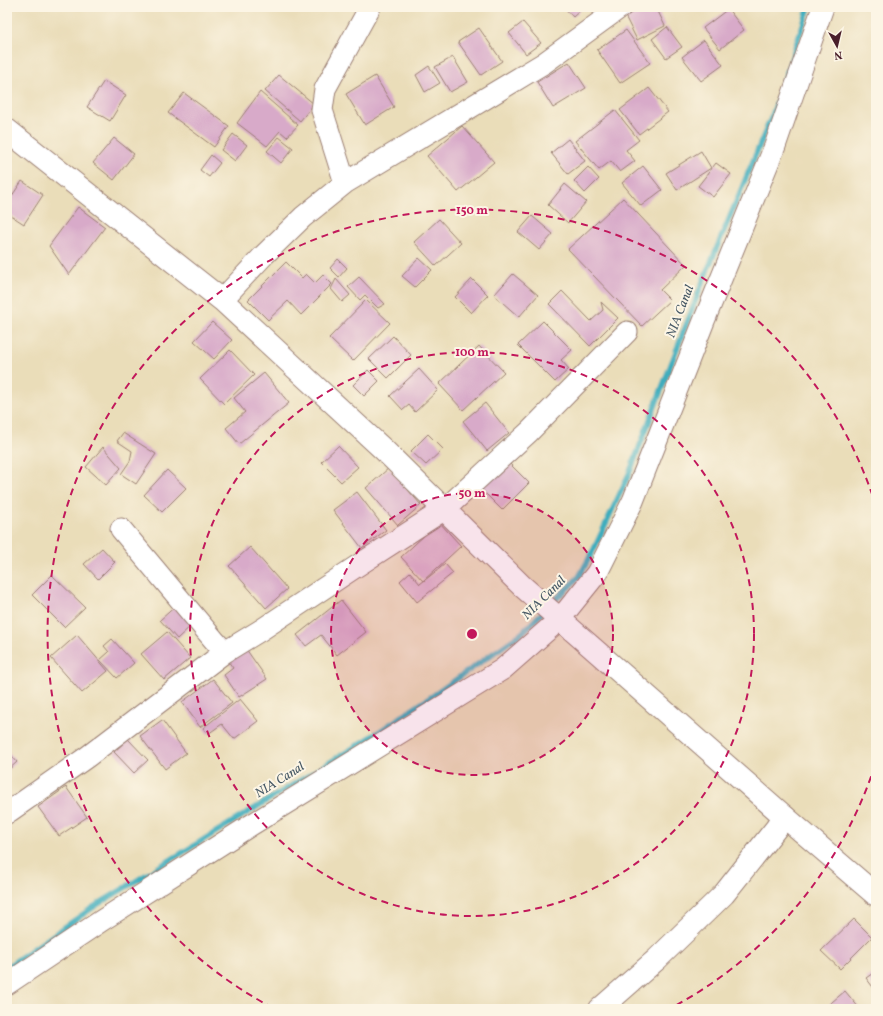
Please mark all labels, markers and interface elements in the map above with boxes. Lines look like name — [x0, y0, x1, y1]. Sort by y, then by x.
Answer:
north arrow — [817, 26, 857, 66]
text: N — [833, 46, 843, 62]
text: 150 m — [456, 203, 488, 219]
water label: NIA Canal — [663, 282, 699, 341]
text: 100 m — [455, 345, 489, 361]
text: 50 m — [458, 486, 486, 502]
water label: NIA Canal — [519, 572, 571, 624]
centre of rings — [465, 627, 479, 641]
water label: NIA Canal — [252, 758, 309, 803]

